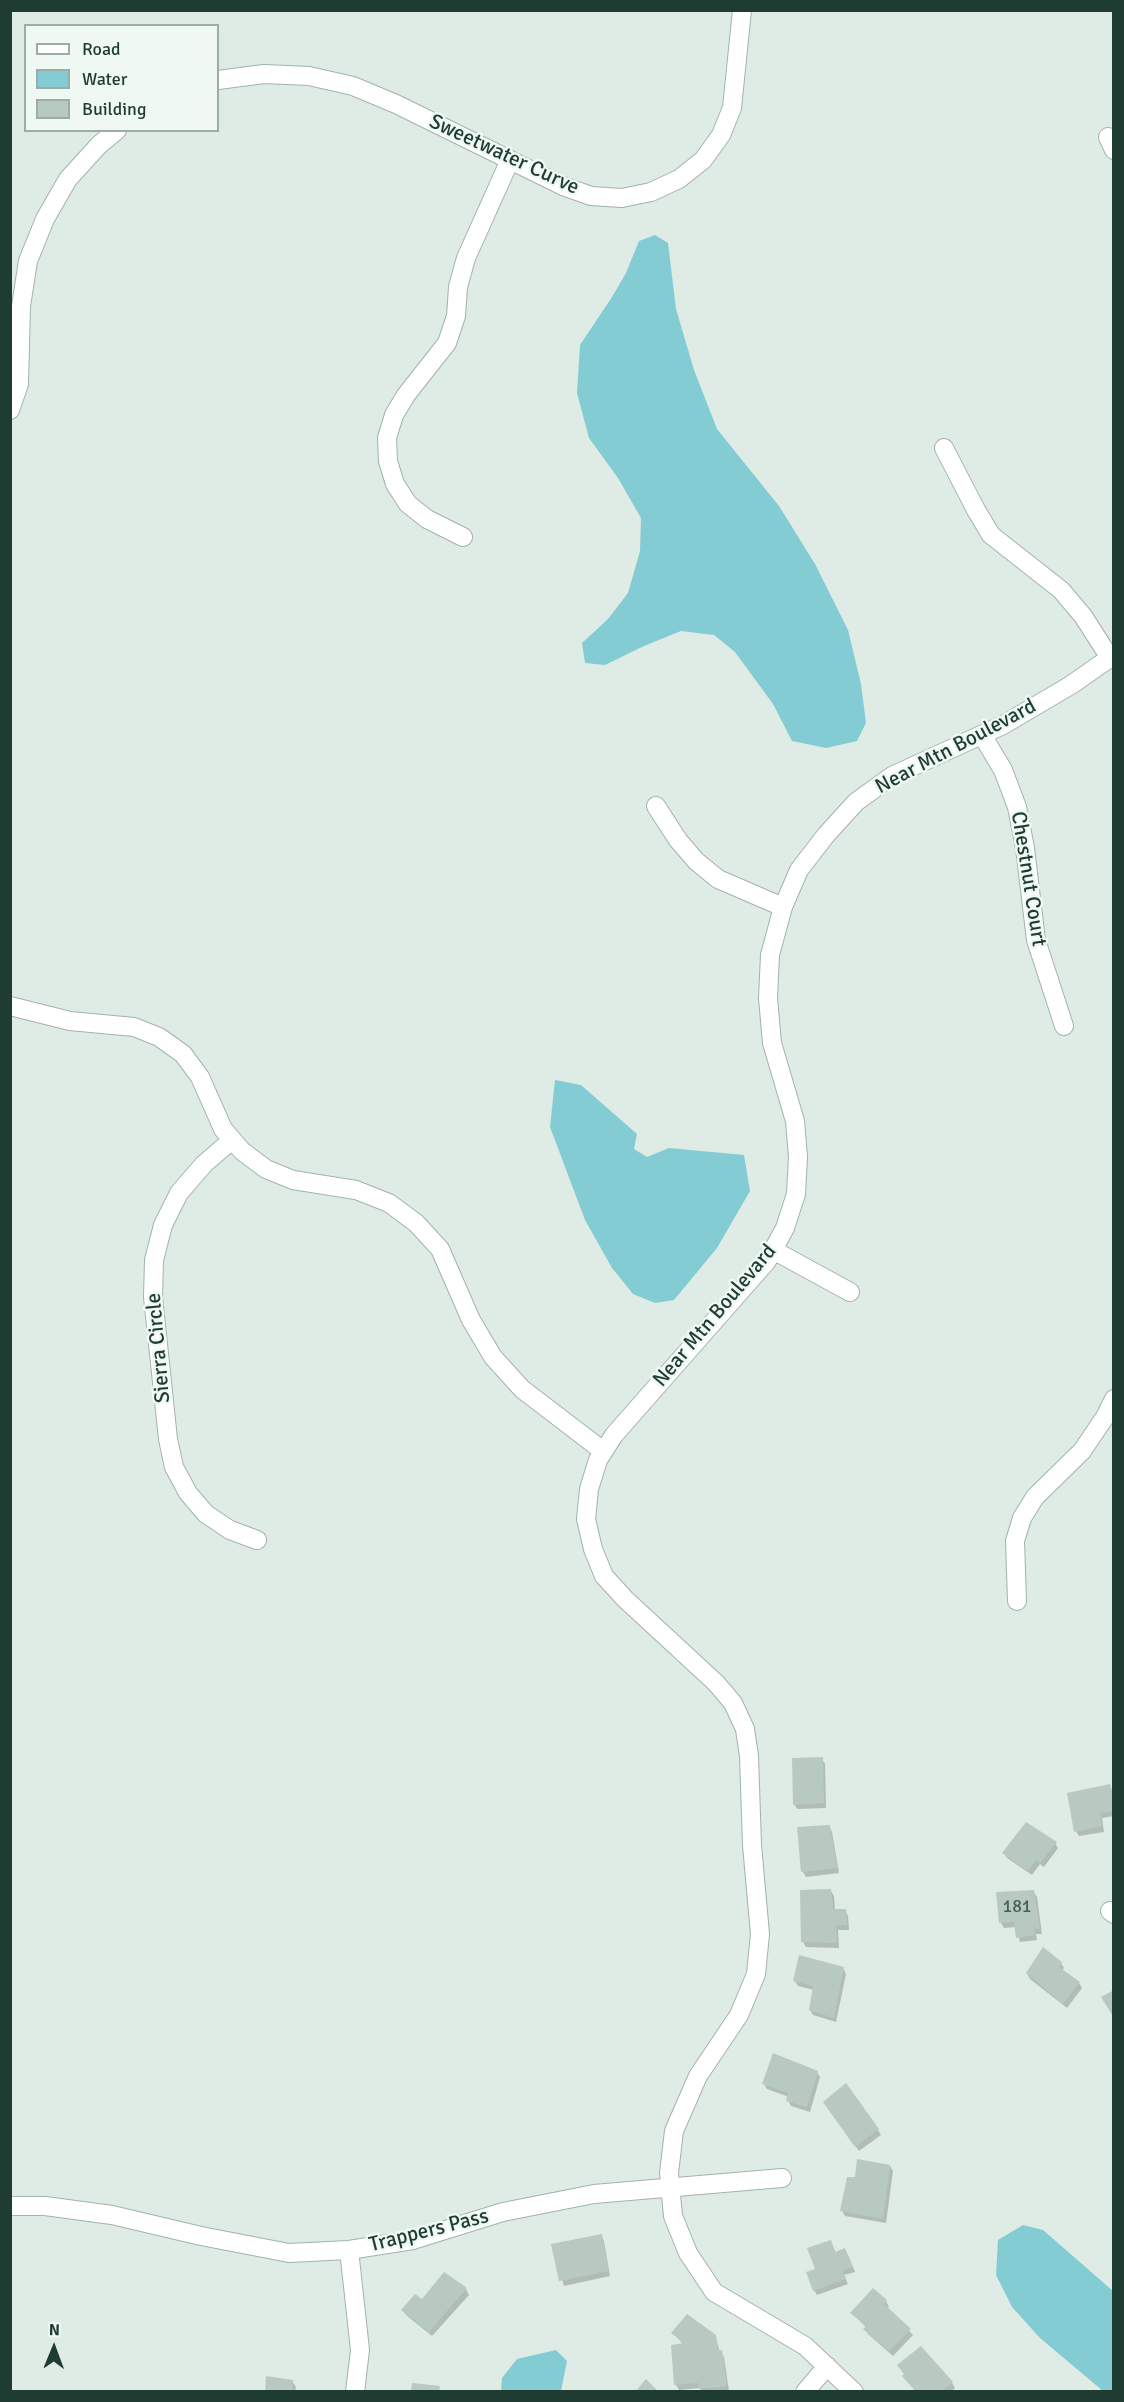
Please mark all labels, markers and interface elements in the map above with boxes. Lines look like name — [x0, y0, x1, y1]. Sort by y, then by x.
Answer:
legend — [24, 24, 219, 132]
text: Road — [82, 38, 121, 60]
text: Water — [82, 68, 127, 90]
text: Building — [82, 98, 146, 120]
street label: Sweetwater Curve — [425, 109, 583, 201]
street label: Near Mtn Boulevard — [871, 694, 1041, 800]
street label: Chestnut Court — [1005, 810, 1051, 948]
street label: Near Mtn Boulevard — [648, 1240, 782, 1392]
street label: Sierra Circle — [142, 1292, 176, 1404]
house number: 181 — [1002, 1896, 1032, 1918]
street label: Trappers Pass — [367, 2204, 491, 2258]
north arrow — [24, 2318, 84, 2378]
text: N — [49, 2320, 60, 2340]

